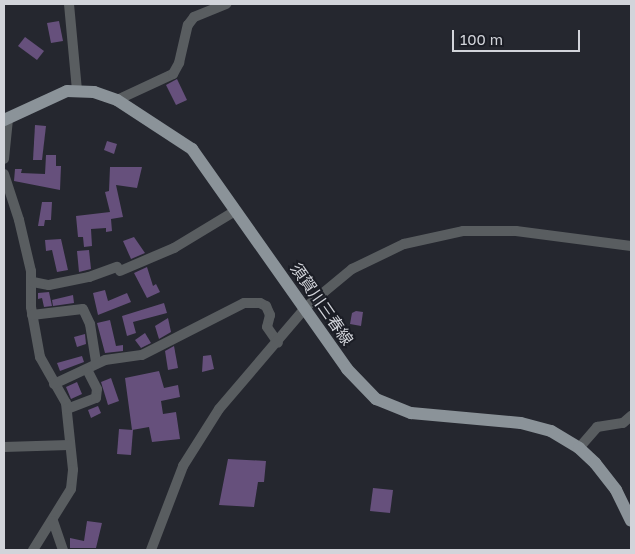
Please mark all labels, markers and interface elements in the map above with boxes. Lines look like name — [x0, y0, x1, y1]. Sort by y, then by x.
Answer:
scale bar — [455, 20, 582, 52]
text: 100 m — [460, 30, 503, 48]
street label: 須賀川三春線 — [287, 259, 357, 349]

